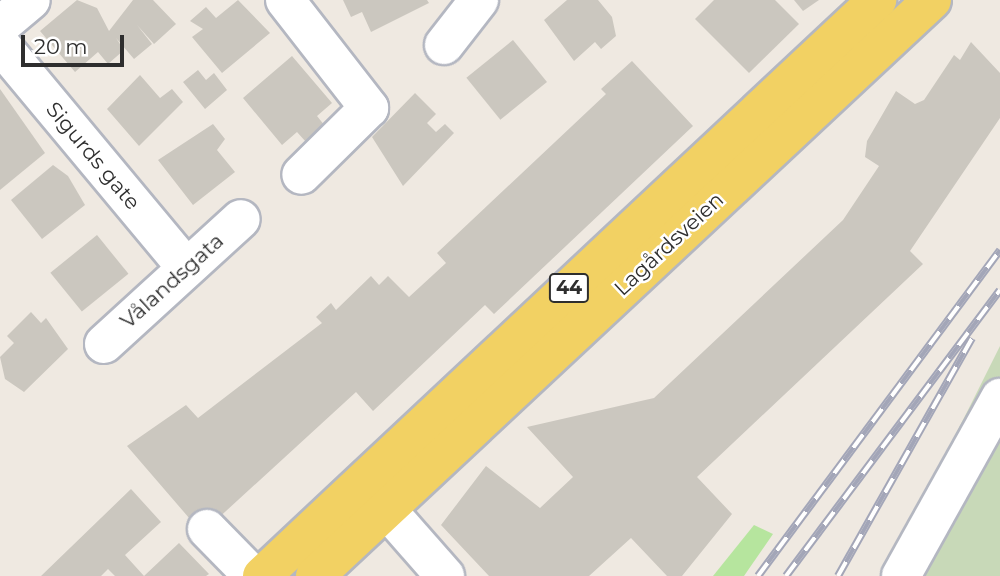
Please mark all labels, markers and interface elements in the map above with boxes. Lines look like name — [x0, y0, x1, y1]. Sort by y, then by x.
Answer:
scale bar — [24, 21, 128, 65]
text: 20 m — [34, 34, 88, 59]
street label: Sigurds gate — [41, 97, 145, 215]
street label: Lagårdsveien — [609, 187, 729, 301]
street label: Vålandsgata — [115, 228, 229, 334]
road number: 44 — [548, 272, 590, 304]

